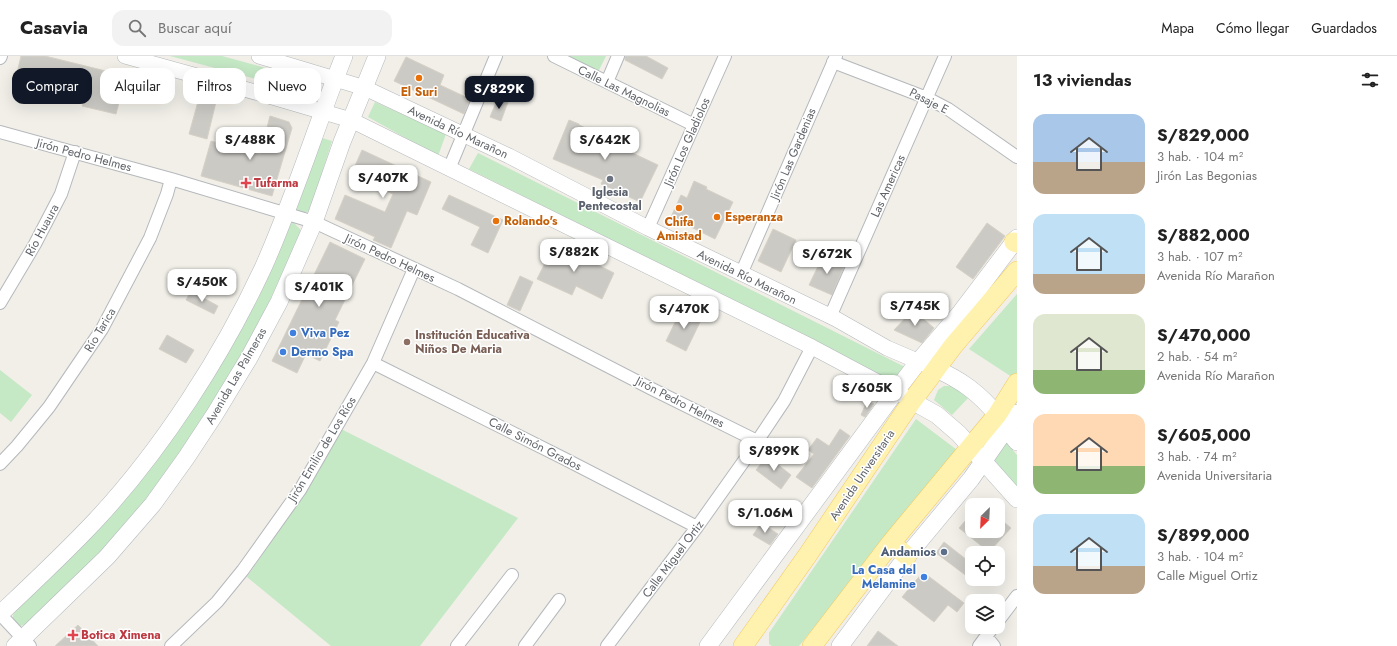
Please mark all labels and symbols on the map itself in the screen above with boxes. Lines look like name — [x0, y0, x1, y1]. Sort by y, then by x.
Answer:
street label: Calle Las Magnolias — [575, 61, 673, 121]
marker: El Suri — [414, 73, 424, 83]
pin: S/829K — [466, 76, 532, 110]
place label: El Suri — [401, 83, 437, 101]
street label: Pasaje E — [906, 83, 952, 119]
street label: Jirón Los Gladiolos — [659, 95, 715, 191]
street label: Avenida Río Marañon — [405, 101, 511, 163]
street label: Jirón Las Gardenias — [765, 105, 821, 205]
pin: S/488K — [217, 127, 283, 161]
pin: S/642K — [572, 127, 638, 161]
street label: Jirón Pedro Helmes — [33, 133, 134, 176]
street label: Las Americas — [866, 152, 910, 220]
pin: S/407K — [350, 165, 416, 199]
place label: Tufarma — [254, 174, 299, 192]
marker: Iglesia Pentecostal — [605, 174, 615, 184]
marker: Tufarma — [241, 178, 251, 188]
place label: Iglesia Pentecostal — [578, 183, 642, 215]
street label: Río Huaura — [21, 200, 63, 259]
marker: Chifa Amistad — [674, 203, 684, 213]
place label: Esperanza — [725, 208, 783, 226]
place label: Rolando's — [504, 212, 558, 230]
marker: Esperanza — [712, 212, 722, 222]
place label: Chifa Amistad — [655, 213, 702, 245]
marker: Rolando's — [491, 216, 501, 226]
street label: Jirón Pedro Helmes — [340, 228, 438, 287]
pin: S/882K — [541, 239, 607, 273]
pin: S/672K — [794, 241, 860, 275]
street label: Avenida Río Marañon — [694, 245, 800, 309]
pin: S/450K — [169, 269, 235, 303]
pin: S/401K — [286, 274, 352, 308]
pin: S/745K — [882, 293, 948, 327]
pin: S/470K — [651, 296, 717, 330]
street label: Río Tarica — [80, 304, 120, 356]
street label: Avenida Las Palmeras — [201, 324, 271, 428]
place label: Viva Pez — [300, 324, 350, 342]
place label: Institución Educativa Niños De Maria — [415, 326, 530, 358]
marker: Viva Pez — [288, 328, 298, 338]
marker: Institución Educativa Niños De Maria — [402, 337, 412, 347]
place label: Dermo Spa — [291, 343, 354, 361]
marker: Dermo Spa — [278, 347, 288, 357]
street label: Jirón Pedro Helmes — [631, 371, 728, 432]
pin: S/605K — [834, 375, 900, 409]
street label: Jirón Emilio de Los Ríos — [282, 393, 361, 507]
street label: Calle Simón Grados — [485, 413, 585, 475]
street label: Avenida Universitaria — [825, 426, 899, 524]
pin: S/899K — [741, 438, 807, 472]
north arrow — [965, 498, 1005, 538]
pin: S/1.06M — [728, 500, 802, 534]
street label: Calle Miguel Ortiz — [638, 516, 708, 602]
place label: Andamios — [880, 543, 937, 561]
marker: Andamios — [939, 547, 949, 557]
place label: La Casa del Melamine — [852, 561, 916, 593]
marker: La Casa del Melamine — [919, 572, 929, 582]
place label: Botica Ximena — [81, 626, 161, 644]
marker: Botica Ximena — [68, 630, 78, 640]

